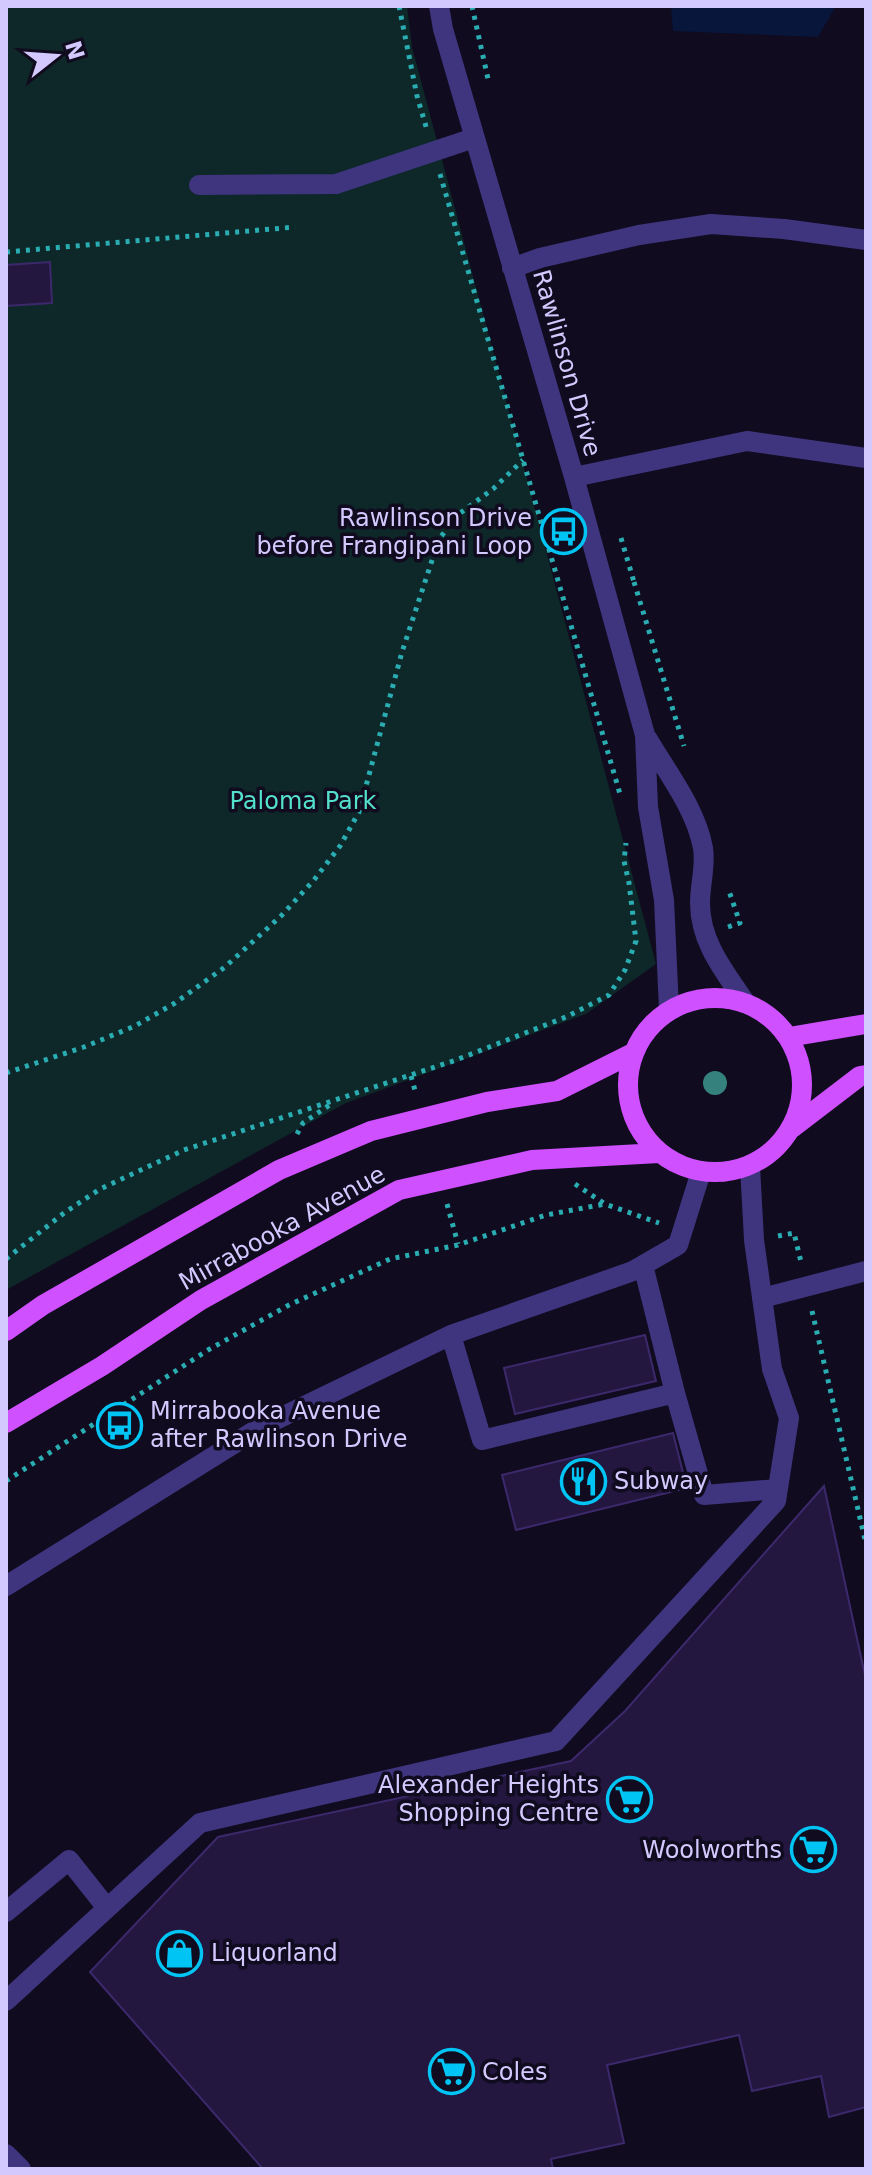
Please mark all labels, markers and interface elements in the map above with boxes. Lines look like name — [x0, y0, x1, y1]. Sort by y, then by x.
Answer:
north arrow — [16, 16, 96, 96]
text: N — [60, 38, 89, 63]
street label: Rawlinson Drive — [527, 266, 607, 460]
place label: Rawlinson Drive before Frangipani Loop — [256, 504, 532, 560]
bus stop icon: Rawlinson Drive before Frangipani Loop — [539, 508, 587, 556]
park label: Paloma Park — [229, 787, 377, 815]
street label: Mirrabooka Avenue — [174, 1160, 390, 1296]
place label: Mirrabooka Avenue after Rawlinson Drive — [150, 1397, 407, 1453]
bus stop icon: Mirrabooka Avenue after Rawlinson Drive — [95, 1401, 143, 1449]
restaurant icon: Subway — [559, 1457, 607, 1505]
place label: Subway — [614, 1467, 708, 1495]
place label: Alexander Heights Shopping Centre — [378, 1771, 599, 1827]
supermarket icon: Alexander Heights Shopping Centre — [606, 1775, 654, 1823]
supermarket icon: Woolworths — [789, 1826, 837, 1874]
place label: Woolworths — [642, 1836, 782, 1864]
shop icon: Liquorland — [156, 1929, 204, 1977]
place label: Liquorland — [211, 1939, 338, 1967]
supermarket icon: Coles — [427, 2048, 475, 2096]
place label: Coles — [482, 2058, 547, 2086]

